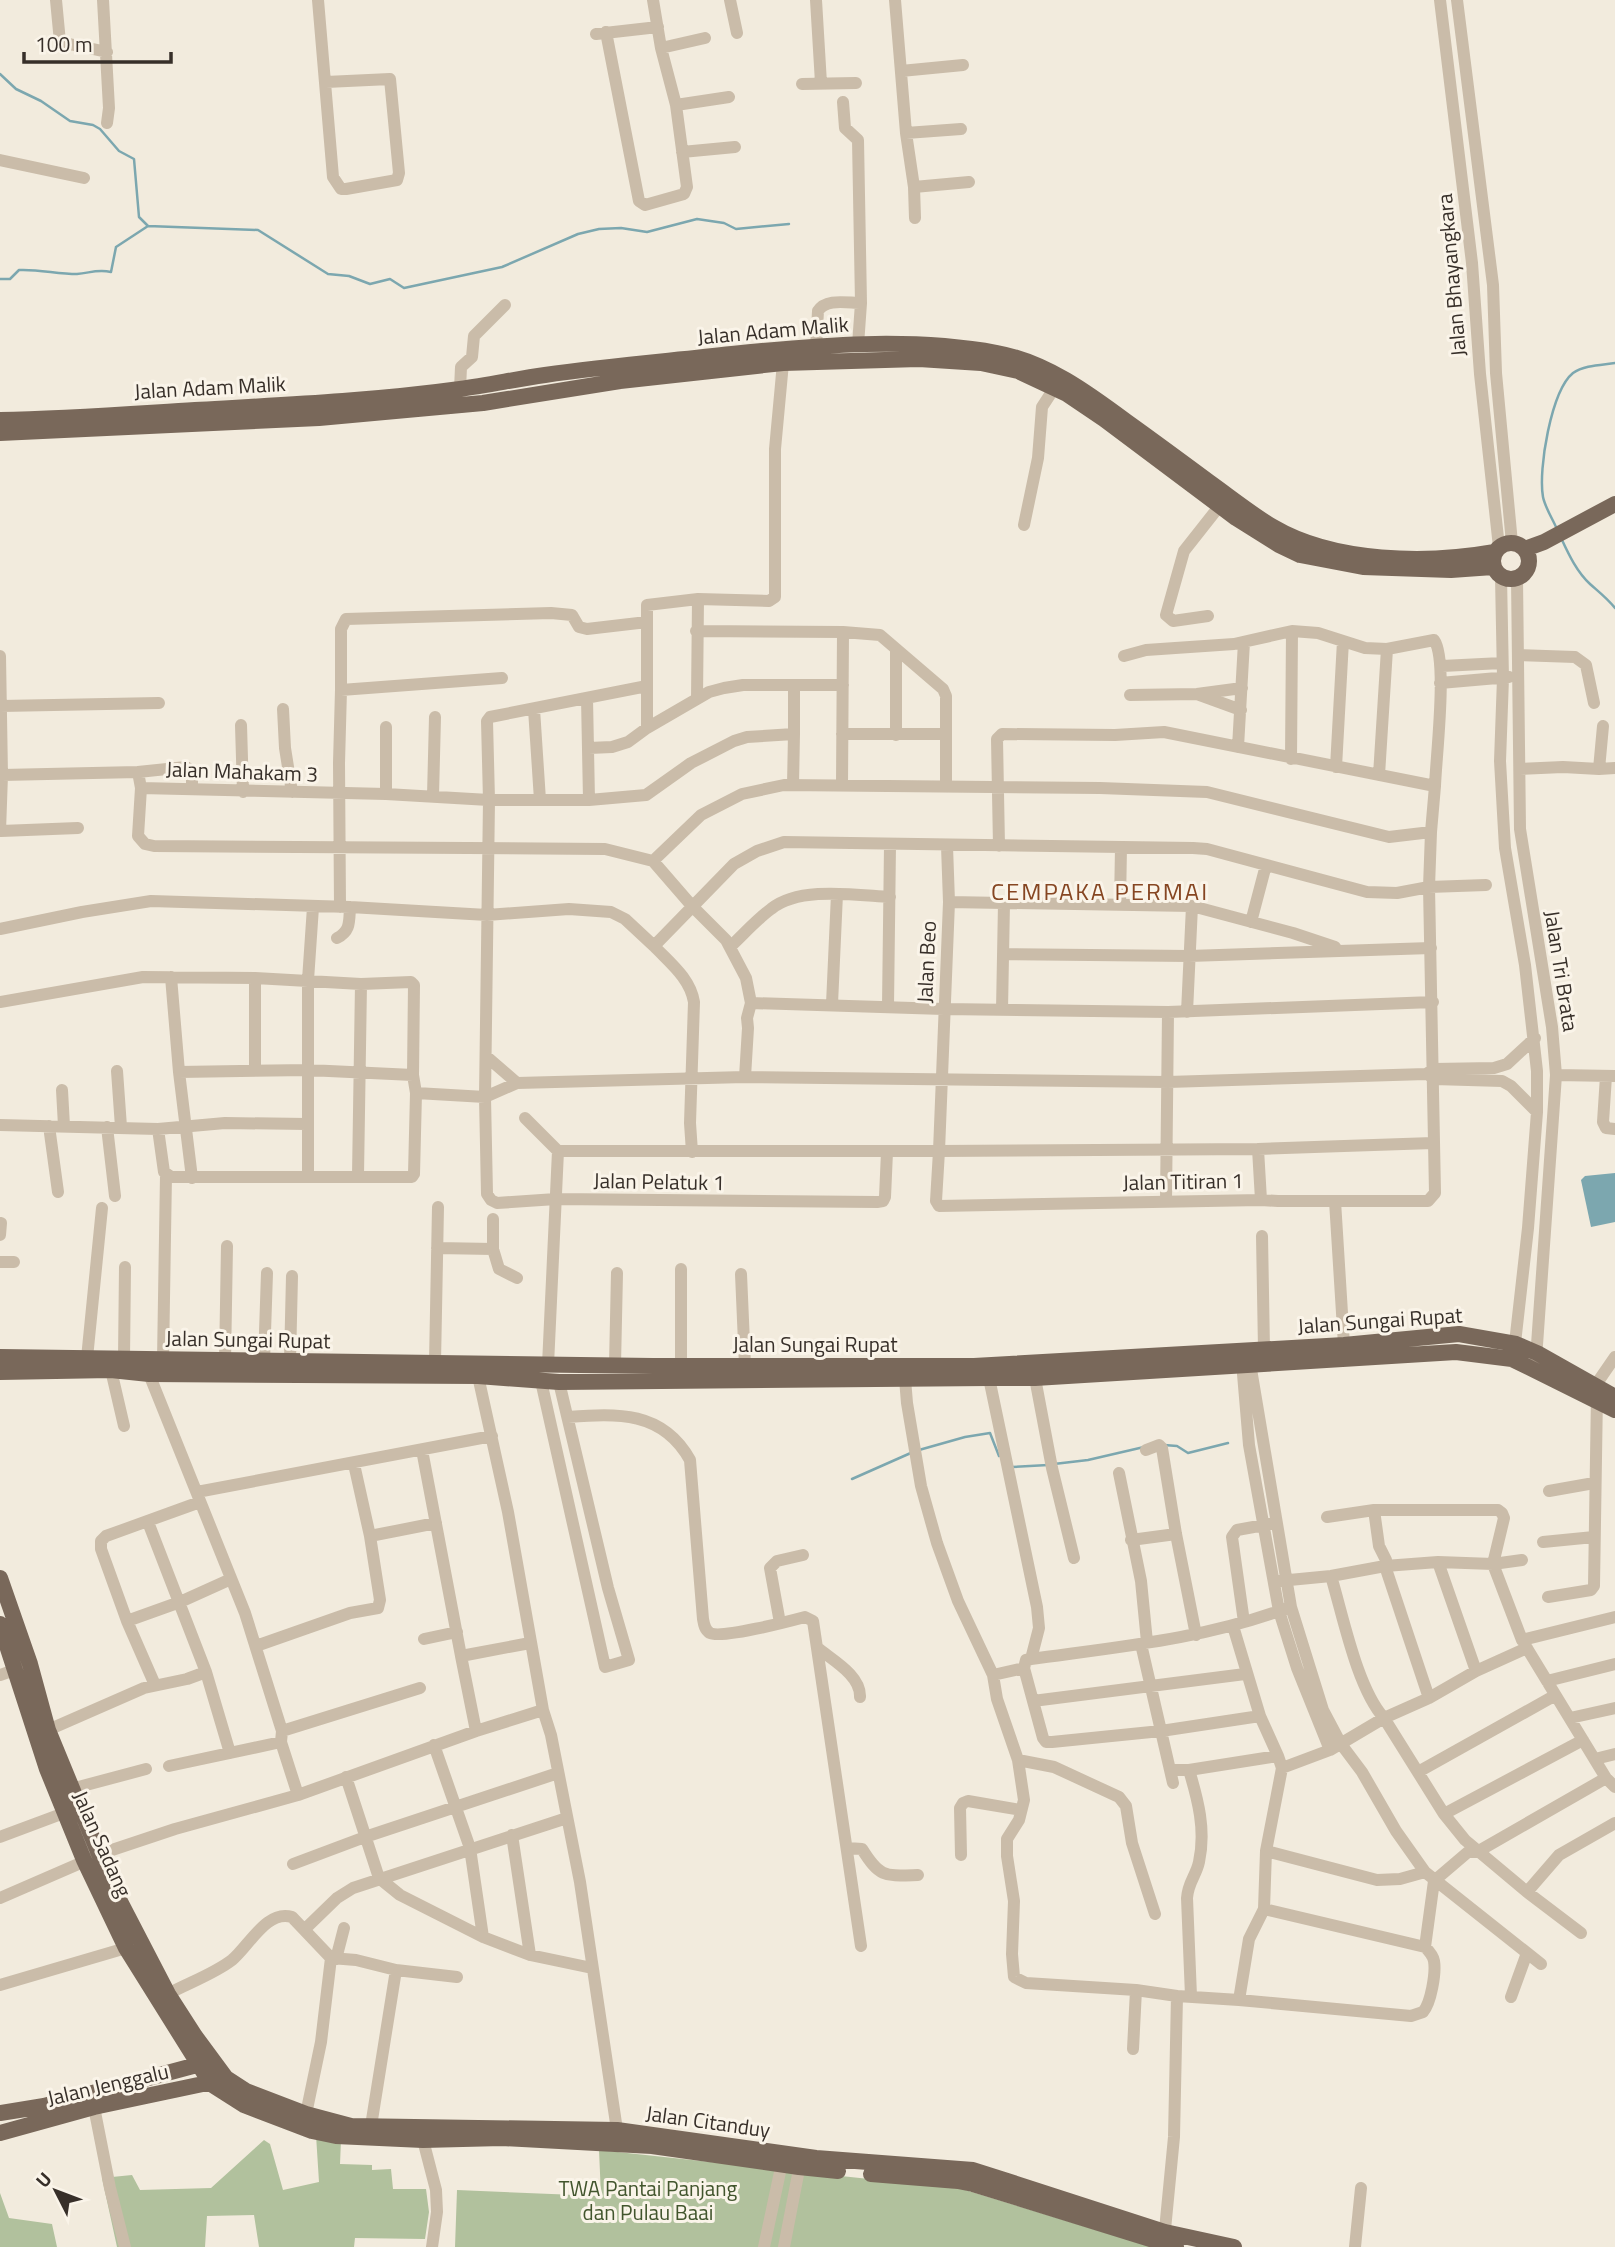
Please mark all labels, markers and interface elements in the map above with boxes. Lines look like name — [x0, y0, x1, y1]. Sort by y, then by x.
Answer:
scale bar — [24, 21, 172, 65]
text: 100 m — [35, 28, 92, 60]
street label: Jalan Bhayangkara — [1428, 192, 1474, 358]
street label: Jalan Adam Malik — [696, 307, 850, 353]
street label: Jalan Adam Malik — [133, 367, 287, 407]
street label: Jalan Mahakam 3 — [165, 752, 319, 790]
district label: CEMPAKA PERMAI — [991, 873, 1209, 909]
street label: Jalan Tri Brata — [1537, 908, 1587, 1034]
street label: Jalan Beo — [908, 920, 944, 1004]
street label: Jalan Pelatuk 1 — [593, 1164, 725, 1198]
street label: Jalan Titiran 1 — [1122, 1164, 1244, 1198]
street label: Jalan Sungai Rupat — [1296, 1298, 1464, 1342]
street label: Jalan Sungai Rupat — [165, 1322, 332, 1356]
street label: Jalan Sungai Rupat — [732, 1328, 898, 1360]
street label: Jalan Sadang — [65, 1785, 141, 1902]
street label: Jalan Jenggalu — [44, 2055, 172, 2114]
street label: Jalan Citanduy — [644, 2096, 772, 2146]
north arrow — [21, 2156, 91, 2226]
text: U — [28, 2165, 58, 2194]
park label: TWA Pantai Panjang dan Pulau Baai — [559, 2172, 738, 2228]

